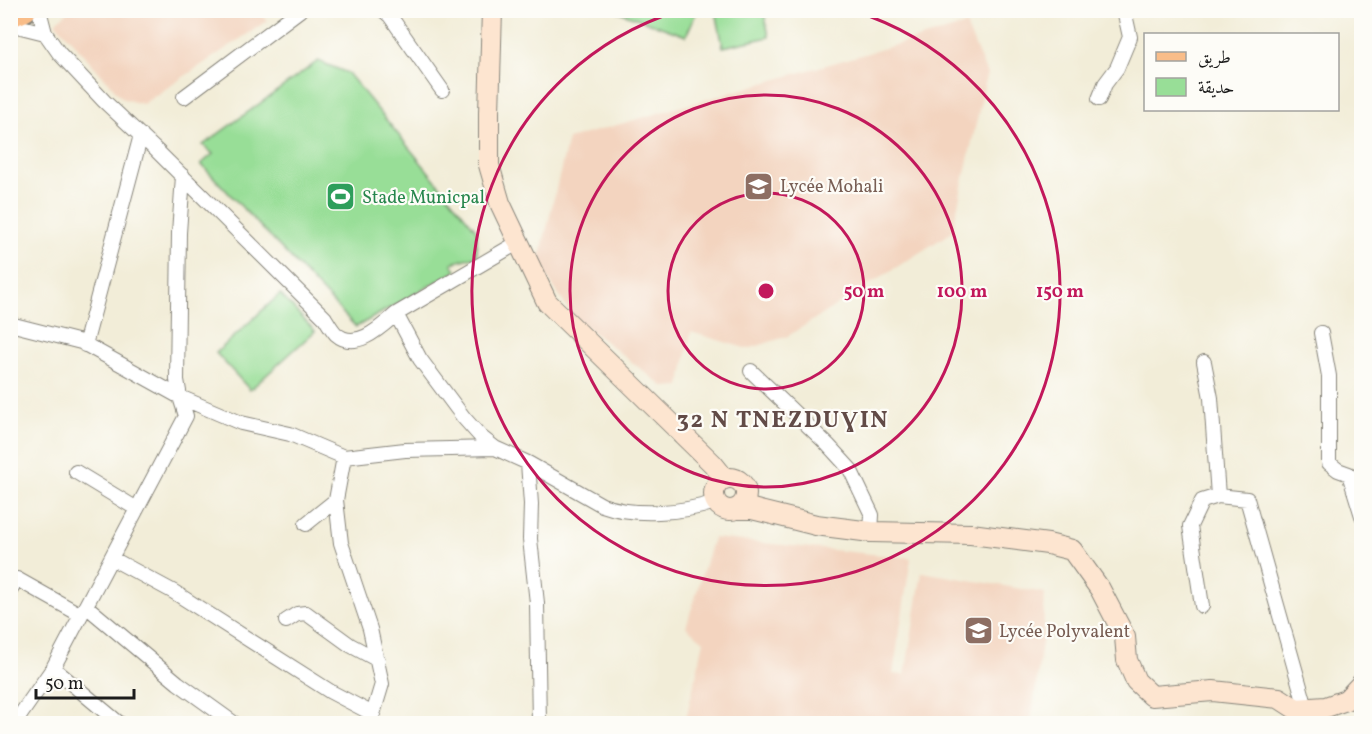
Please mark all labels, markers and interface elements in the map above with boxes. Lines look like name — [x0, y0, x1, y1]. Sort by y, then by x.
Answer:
legend — [1144, 33, 1339, 111]
text: طريق — [1198, 46, 1231, 71]
text: حديقة — [1198, 76, 1234, 101]
school or university icon: Lycée Mohali — [743, 170, 775, 202]
place label: Lycée Mohali — [780, 175, 883, 200]
sports icon: Stade Municpal — [325, 181, 357, 213]
place label: Stade Municpal — [362, 186, 485, 211]
text: 50 m — [844, 280, 884, 305]
text: 100 m — [937, 280, 987, 305]
text: 150 m — [1036, 280, 1084, 305]
centre of rings — [756, 281, 776, 301]
district label: 32 N TNEZDUƔIN — [677, 404, 889, 438]
school or university icon: Lycée Polyvalent — [962, 615, 994, 647]
place label: Lycée Polyvalent — [999, 620, 1130, 645]
scale bar — [36, 662, 134, 700]
text: 50 m — [45, 672, 84, 697]

